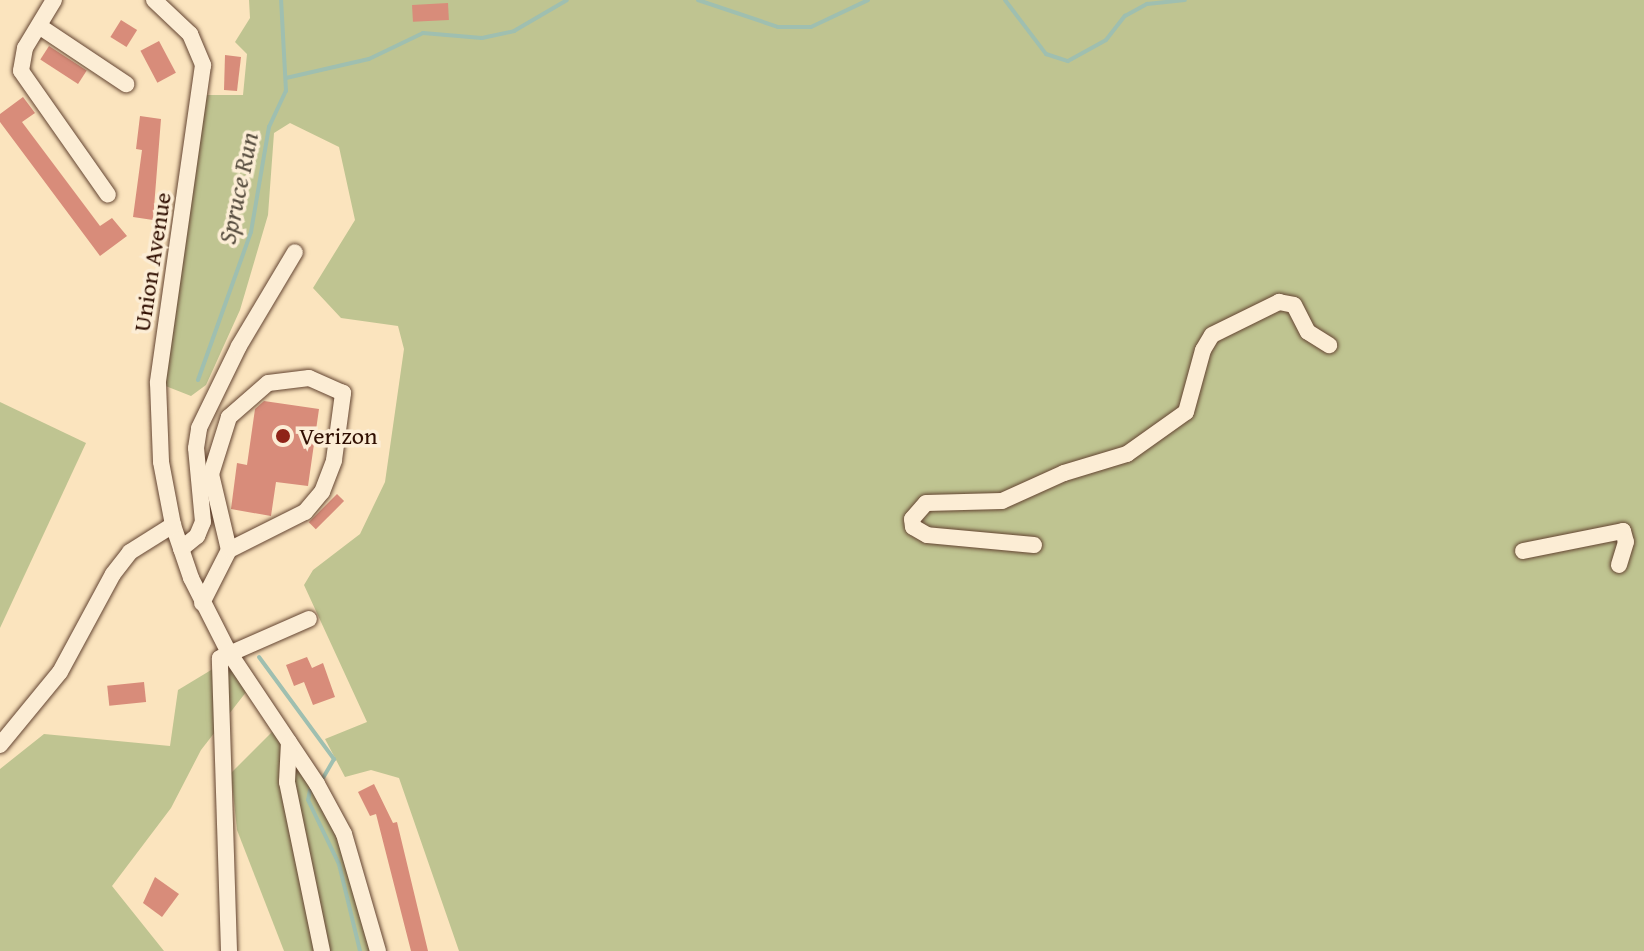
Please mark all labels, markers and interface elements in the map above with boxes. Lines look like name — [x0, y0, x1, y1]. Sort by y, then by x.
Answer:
water label: Spruce Run — [211, 129, 265, 247]
street label: Union Avenue — [127, 190, 177, 334]
place label: Verizon — [299, 422, 377, 450]
marker: Verizon — [274, 427, 292, 445]

